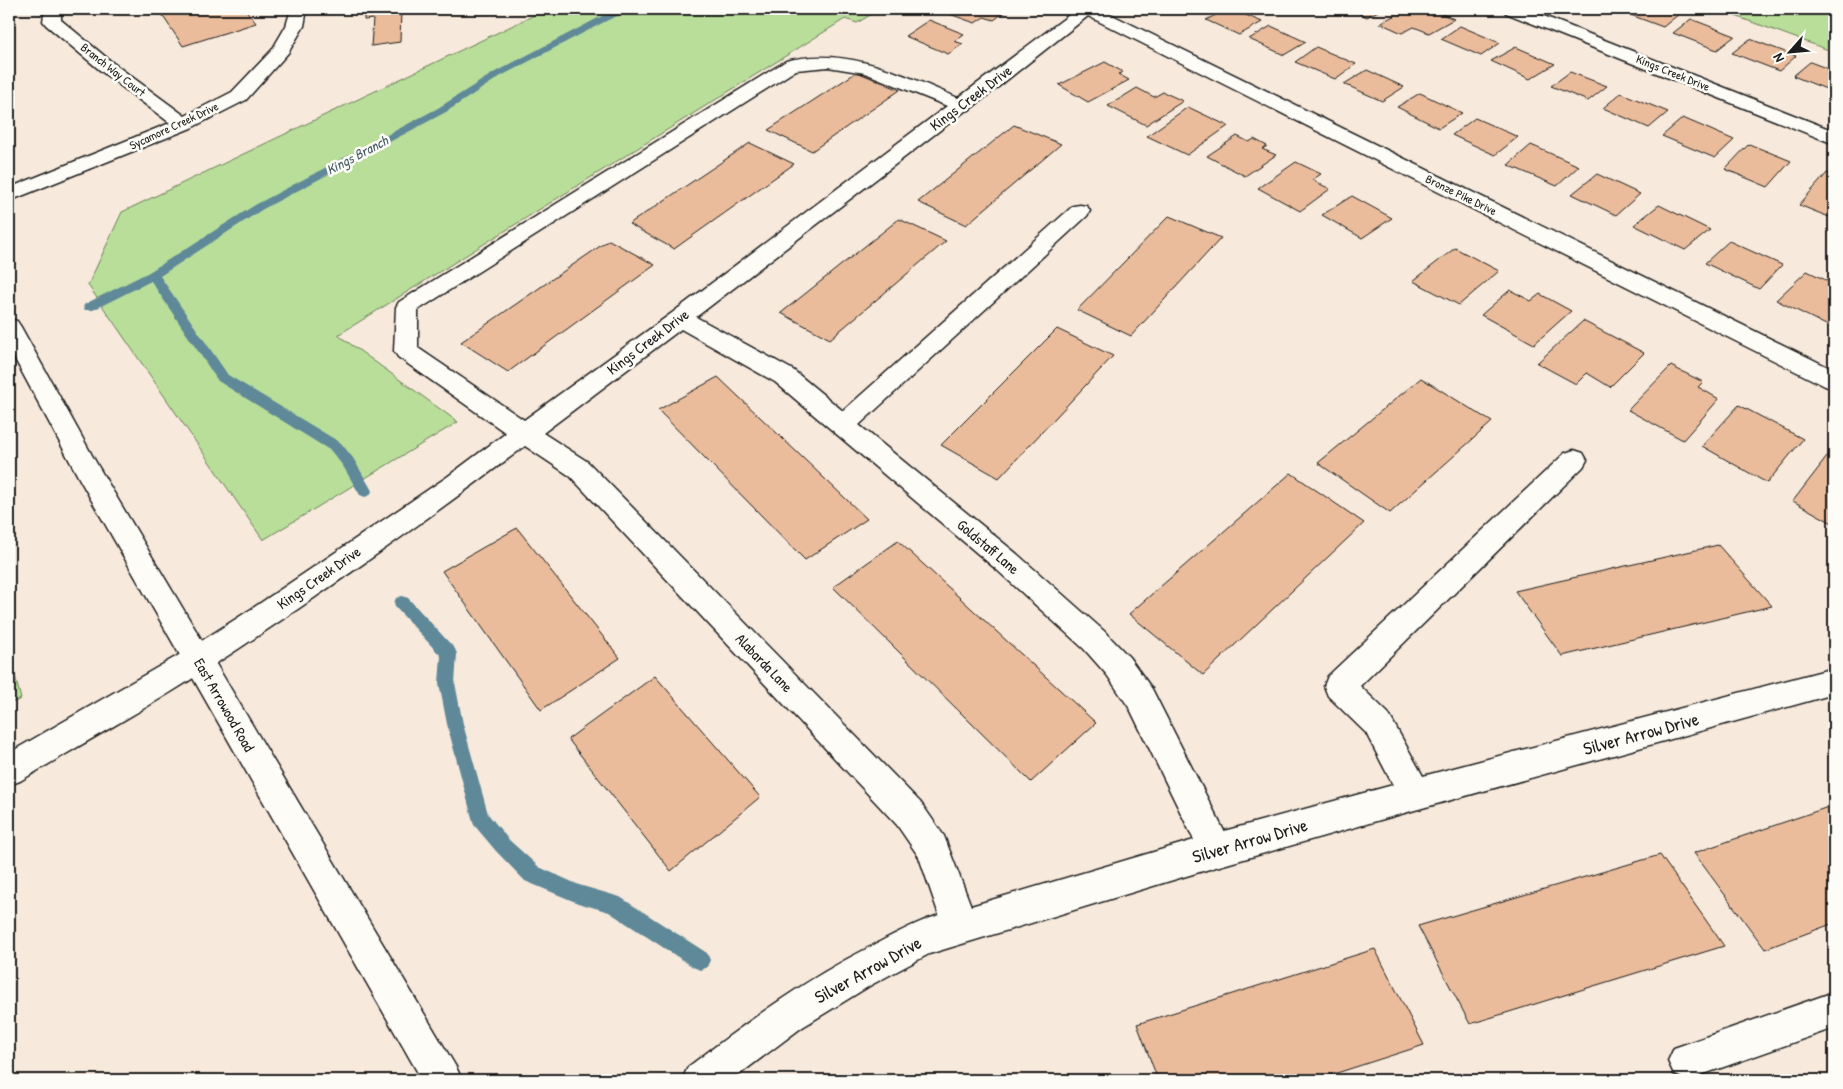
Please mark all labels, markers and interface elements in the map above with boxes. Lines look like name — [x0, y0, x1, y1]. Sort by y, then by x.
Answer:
north arrow — [1766, 28, 1816, 78]
street label: Branch Way Court — [77, 39, 150, 101]
street label: Kings Creek Drive — [1634, 50, 1713, 95]
text: N — [1768, 50, 1788, 66]
street label: Kings Creek Drive — [925, 60, 1016, 135]
street label: Sycamore Creek Drive — [127, 97, 221, 154]
water label: Kings Branch — [323, 130, 392, 180]
street label: Bronze Pike Drive — [1423, 170, 1500, 219]
street label: Kings Creek Drive — [602, 304, 693, 379]
street label: Goldstaff Lane — [953, 514, 1024, 579]
street label: Kings Creek Drive — [273, 541, 365, 614]
street label: Alabarda Lane — [731, 629, 798, 697]
street label: East Arrowood Road — [189, 654, 260, 755]
street label: Silver Arrow Drive — [1580, 706, 1701, 761]
street label: Silver Arrow Drive — [1189, 812, 1310, 869]
street label: Silver Arrow Drive — [810, 930, 926, 1009]

